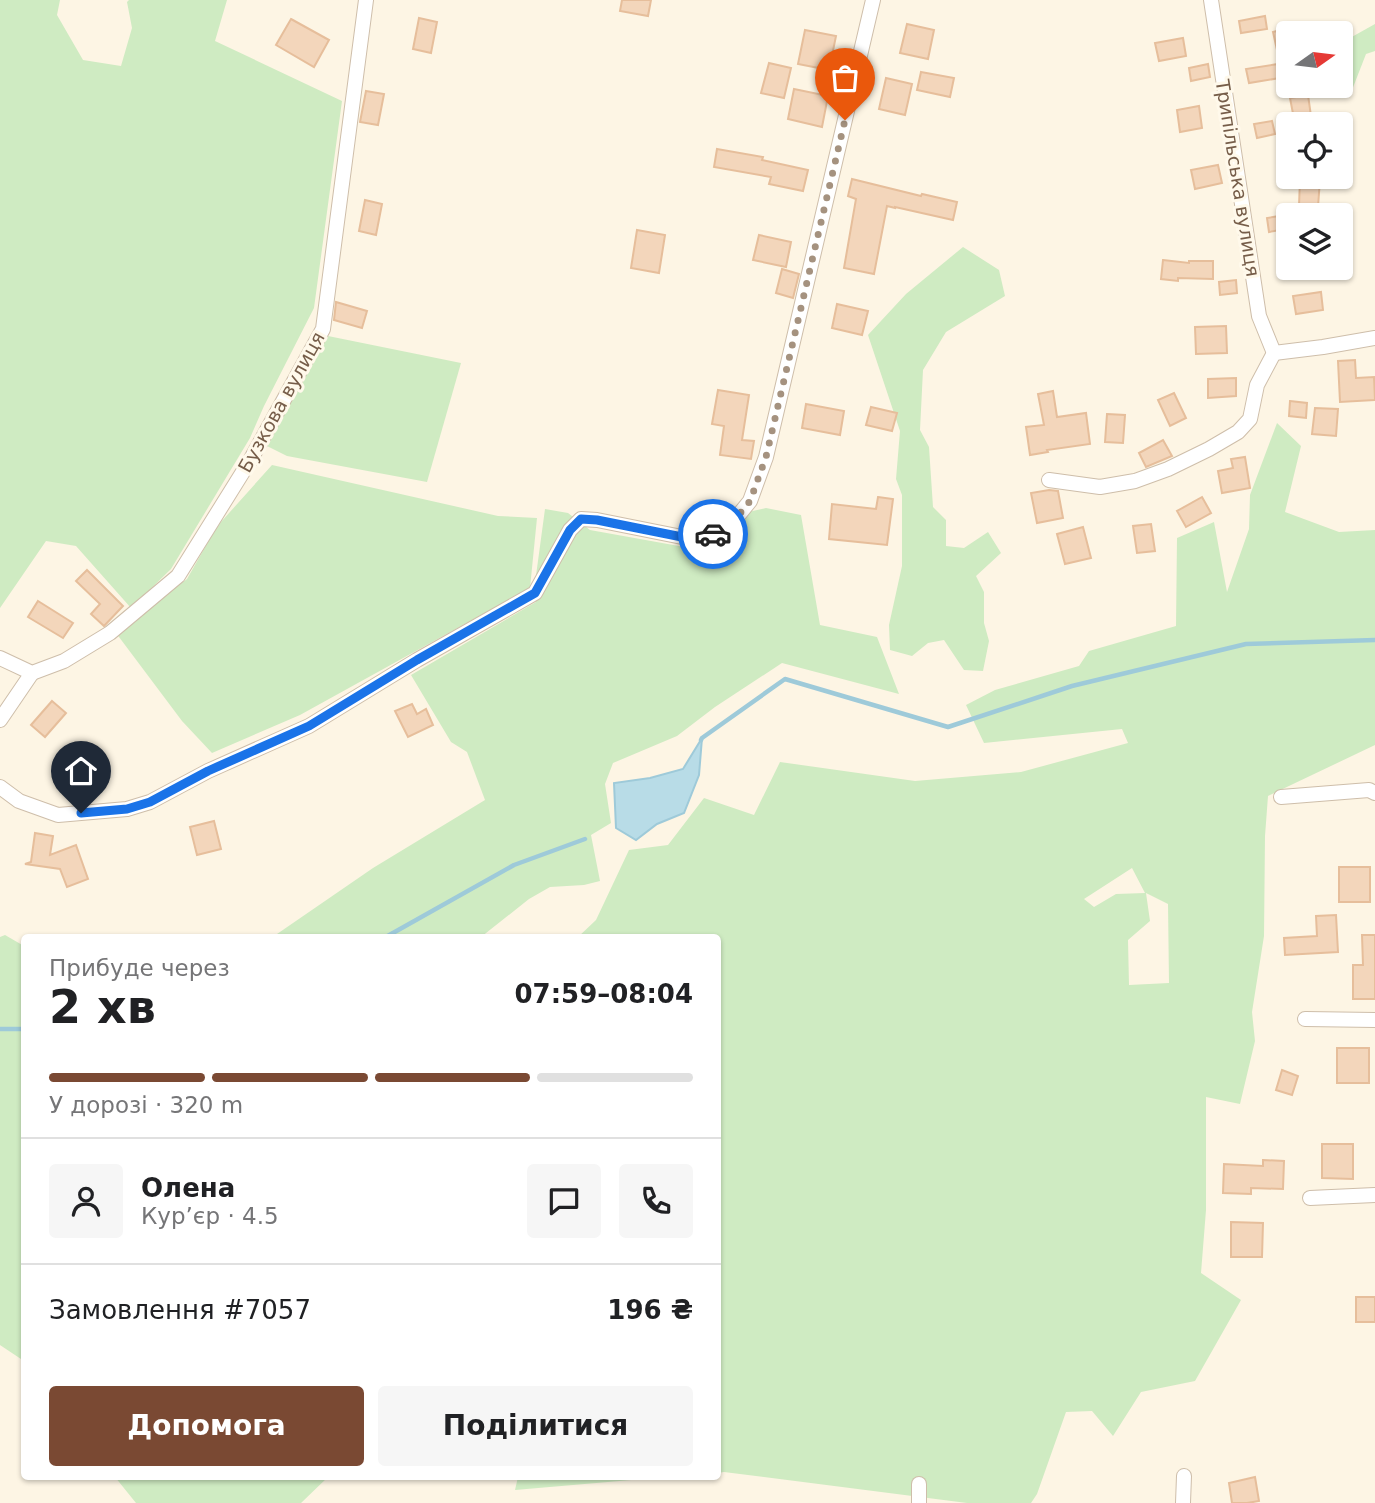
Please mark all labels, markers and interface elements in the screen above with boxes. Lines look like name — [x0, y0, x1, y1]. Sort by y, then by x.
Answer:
north arrow — [1276, 21, 1353, 98]
map controls — [1276, 21, 1353, 280]
pin — [815, 48, 875, 120]
icon: bag — [826, 59, 864, 97]
street label: Трипільська вулиця — [1211, 77, 1264, 278]
button: locate — [1276, 112, 1353, 189]
button: layers — [1276, 203, 1353, 280]
street label: Бузкова вулиця — [233, 328, 329, 476]
courier — [678, 499, 748, 569]
icon: car — [694, 515, 732, 553]
pin — [51, 741, 111, 813]
icon: home — [62, 752, 100, 790]
text: Прибуде через — [49, 955, 230, 981]
text: 07:59–08:04 — [514, 979, 693, 1009]
text: 2 хв — [49, 980, 156, 1034]
text: У дорозі · 320 m — [49, 1092, 243, 1118]
button: person — [49, 1164, 123, 1238]
button: chat — [527, 1164, 601, 1238]
button: phone — [619, 1164, 693, 1238]
text: Олена — [141, 1173, 235, 1203]
text: Кур’єр · 4.5 — [141, 1203, 279, 1229]
text: Замовлення #7057 — [49, 1295, 311, 1325]
text: 196 ₴ — [607, 1295, 693, 1325]
button: Допомога — [49, 1386, 364, 1466]
button: Поділитися — [378, 1386, 693, 1466]

